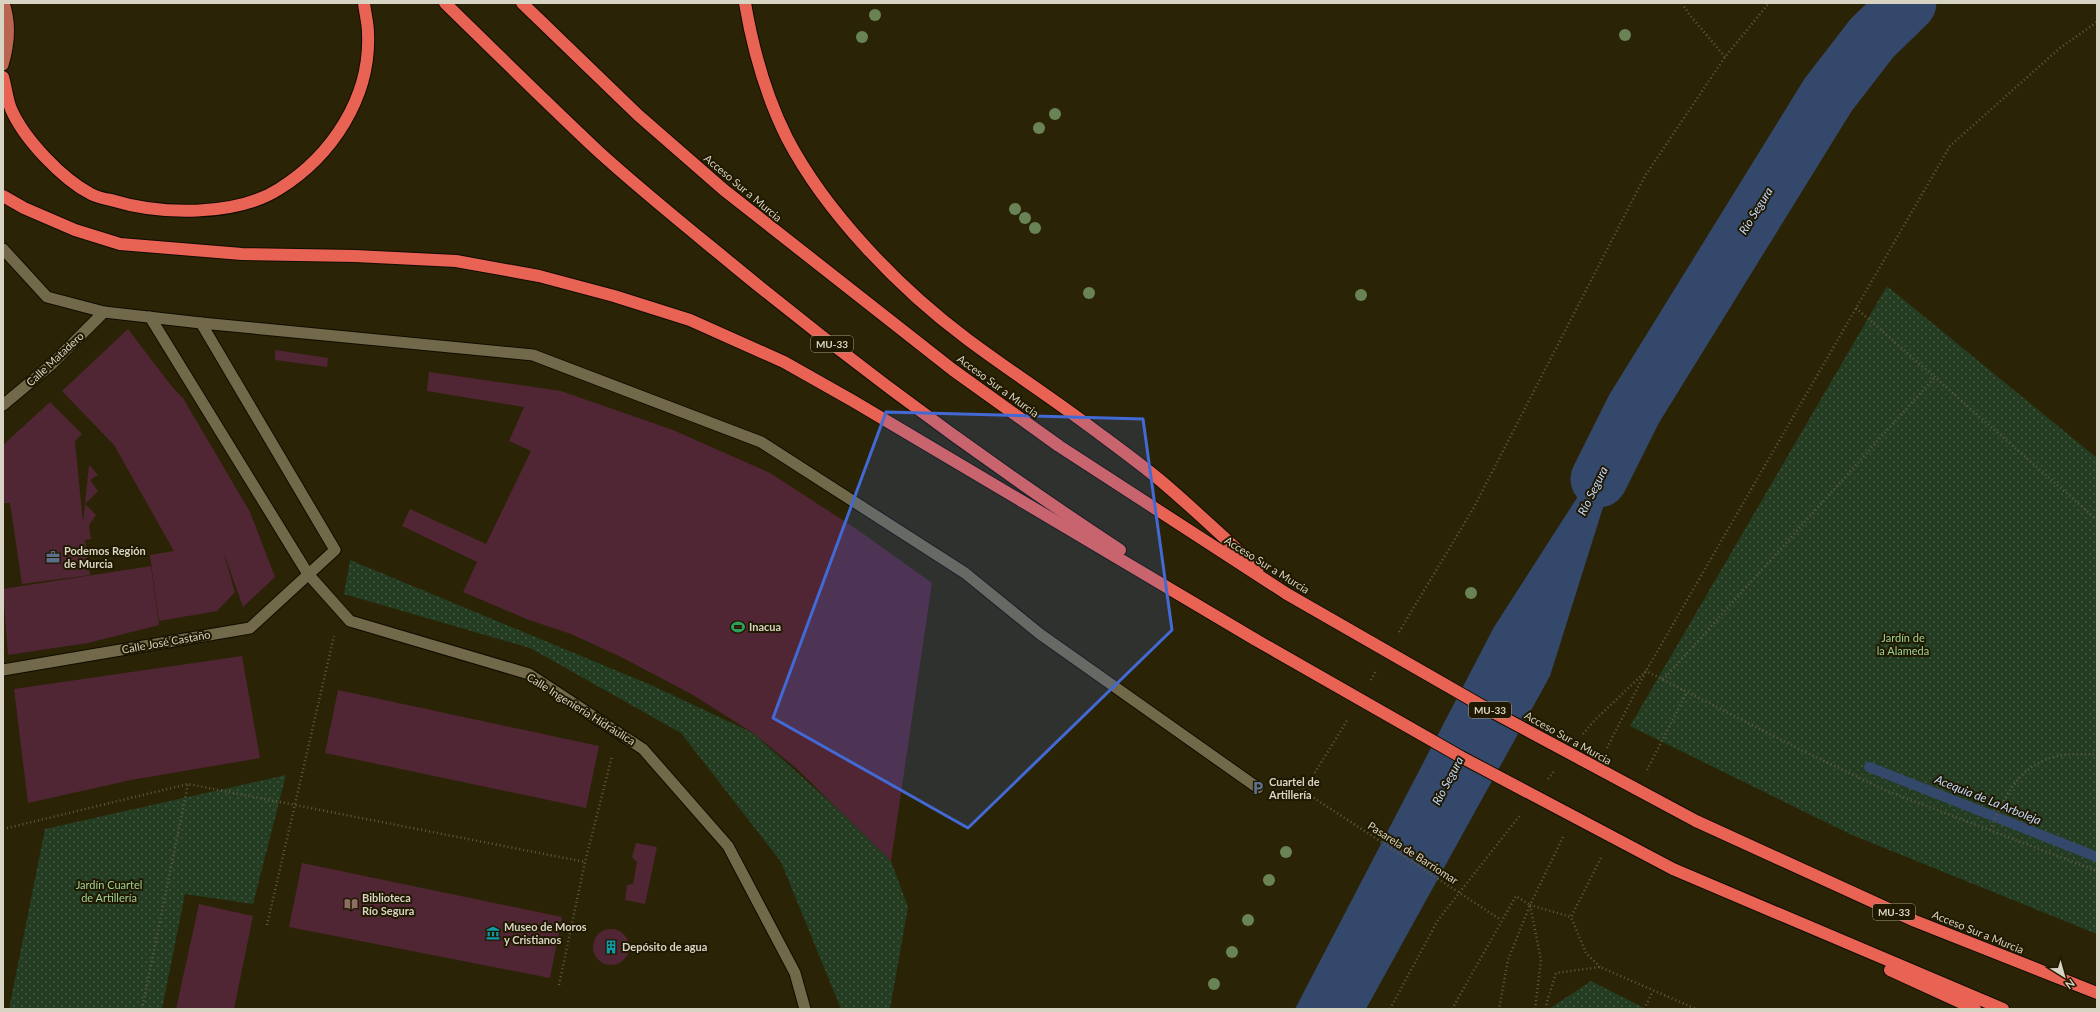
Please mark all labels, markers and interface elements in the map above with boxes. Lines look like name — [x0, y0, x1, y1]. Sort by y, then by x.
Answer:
street label: Acceso Sur a Murcia — [702, 151, 785, 224]
water label: Río Segura — [1735, 184, 1776, 237]
street label: Calle Matadero — [23, 329, 86, 388]
road number: MU-33 — [811, 336, 853, 352]
street label: Acceso Sur a Murcia — [955, 352, 1042, 420]
water label: Río Segura — [1574, 464, 1611, 518]
street label: Acceso Sur a Murcia — [1222, 533, 1312, 596]
place label: Podemos Región de Murcia — [64, 544, 146, 570]
office icon: Podemos Región de Murcia — [45, 549, 61, 565]
sports icon: Inacua — [730, 619, 746, 635]
place label: Inacua — [749, 620, 781, 633]
street label: Calle José Castaño — [121, 627, 211, 656]
park label: Jardín de la Alameda — [1877, 631, 1929, 657]
street label: Calle Ingeniería Hidráulica — [525, 670, 638, 747]
road number: MU-33 — [1469, 702, 1511, 718]
street label: Acceso Sur a Murcia — [1522, 708, 1614, 767]
water label: Río Segura — [1429, 754, 1467, 808]
water label: Acequia de La Arboleja — [1932, 771, 2043, 828]
place label: Cuartel de Artillería — [1268, 775, 1320, 801]
parking icon: Cuartel de Artillería — [1250, 780, 1266, 796]
street label: Pasarela de Barriomar — [1366, 818, 1461, 887]
park label: Jardín Cuartel de Artillería — [76, 878, 142, 904]
place label: Biblioteca Río Segura — [362, 891, 414, 917]
library icon: Biblioteca Río Segura — [343, 896, 359, 912]
road number: MU-33 — [1873, 904, 1915, 920]
street label: Acceso Sur a Murcia — [1931, 907, 2026, 956]
place label: Museo de Moros y Cristianos — [504, 920, 587, 946]
museum icon: Museo de Moros y Cristianos — [485, 925, 501, 941]
building icon: Depósito de agua — [603, 939, 619, 955]
place label: Depósito de agua — [622, 940, 707, 953]
north arrow — [2044, 956, 2084, 996]
text: N — [2063, 977, 2078, 992]

